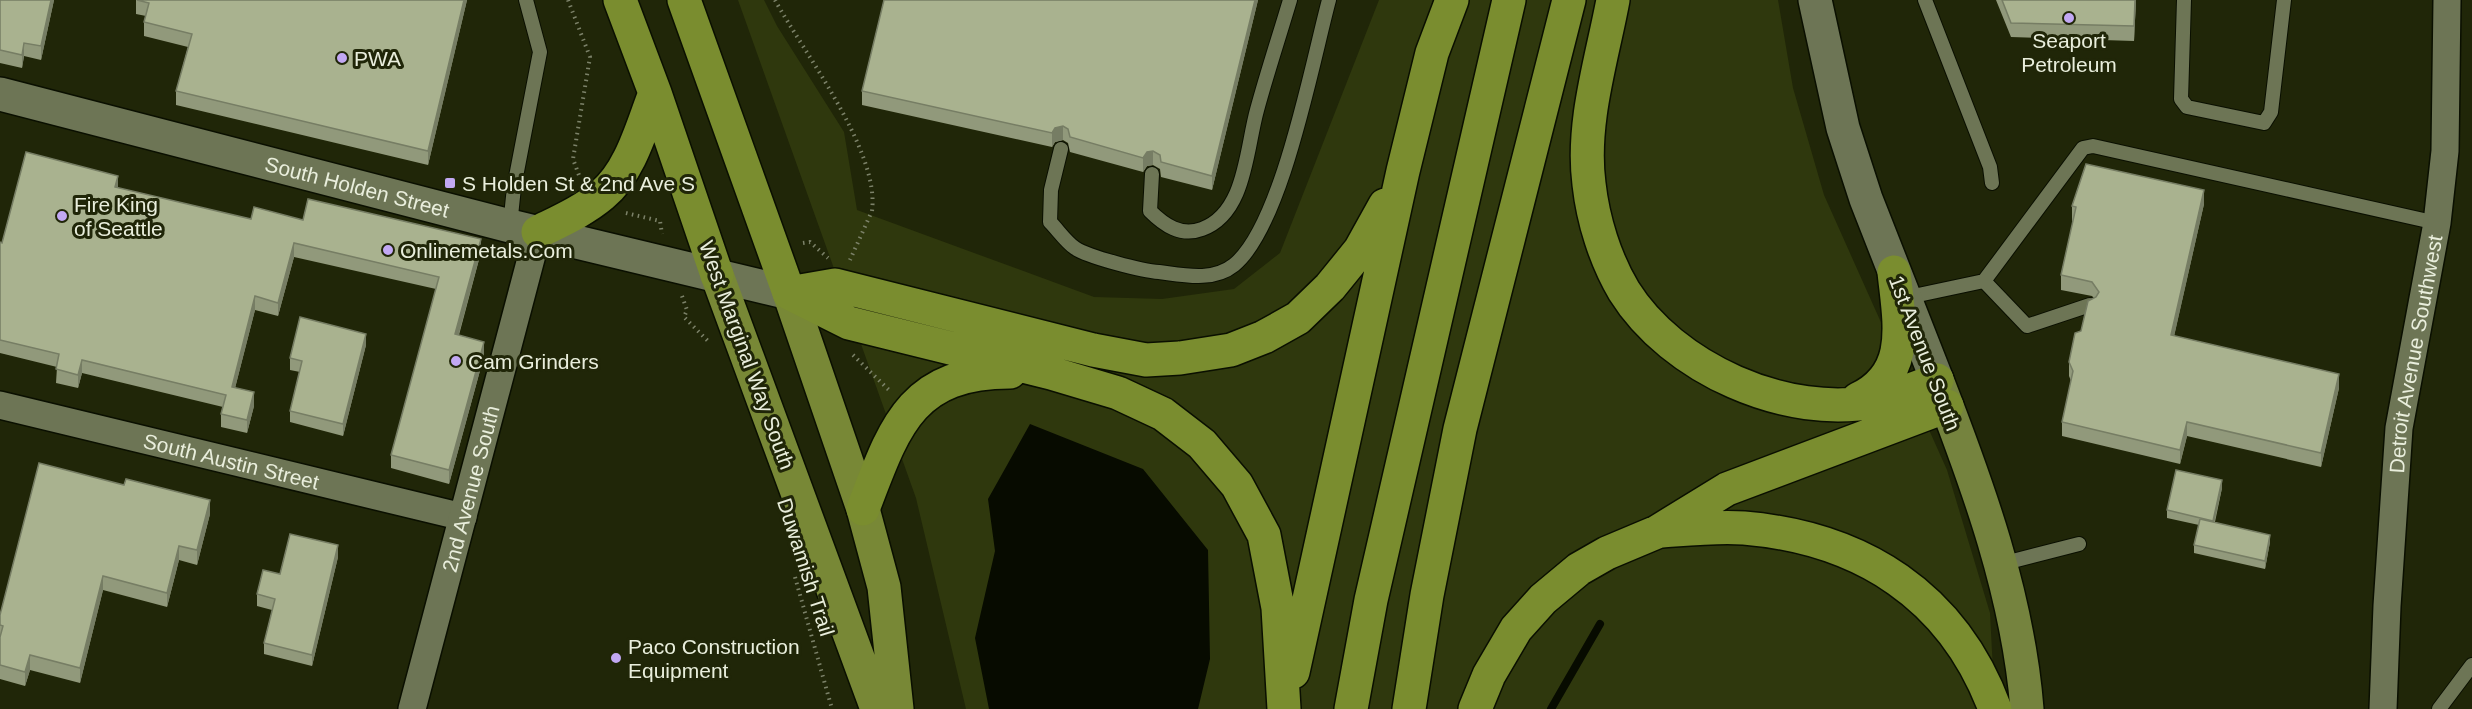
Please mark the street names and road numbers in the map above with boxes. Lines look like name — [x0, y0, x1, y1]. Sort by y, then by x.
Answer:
street label: South Holden Street — [263, 152, 452, 221]
street label: Detroit Avenue Southwest — [2384, 233, 2446, 474]
street label: West Marginal Way South — [695, 238, 799, 472]
street label: 1st Avenue South — [1885, 272, 1965, 434]
street label: 2nd Avenue South — [437, 403, 503, 574]
street label: South Austin Street — [141, 429, 322, 493]
street label: Duwamish Trail — [773, 495, 839, 639]

